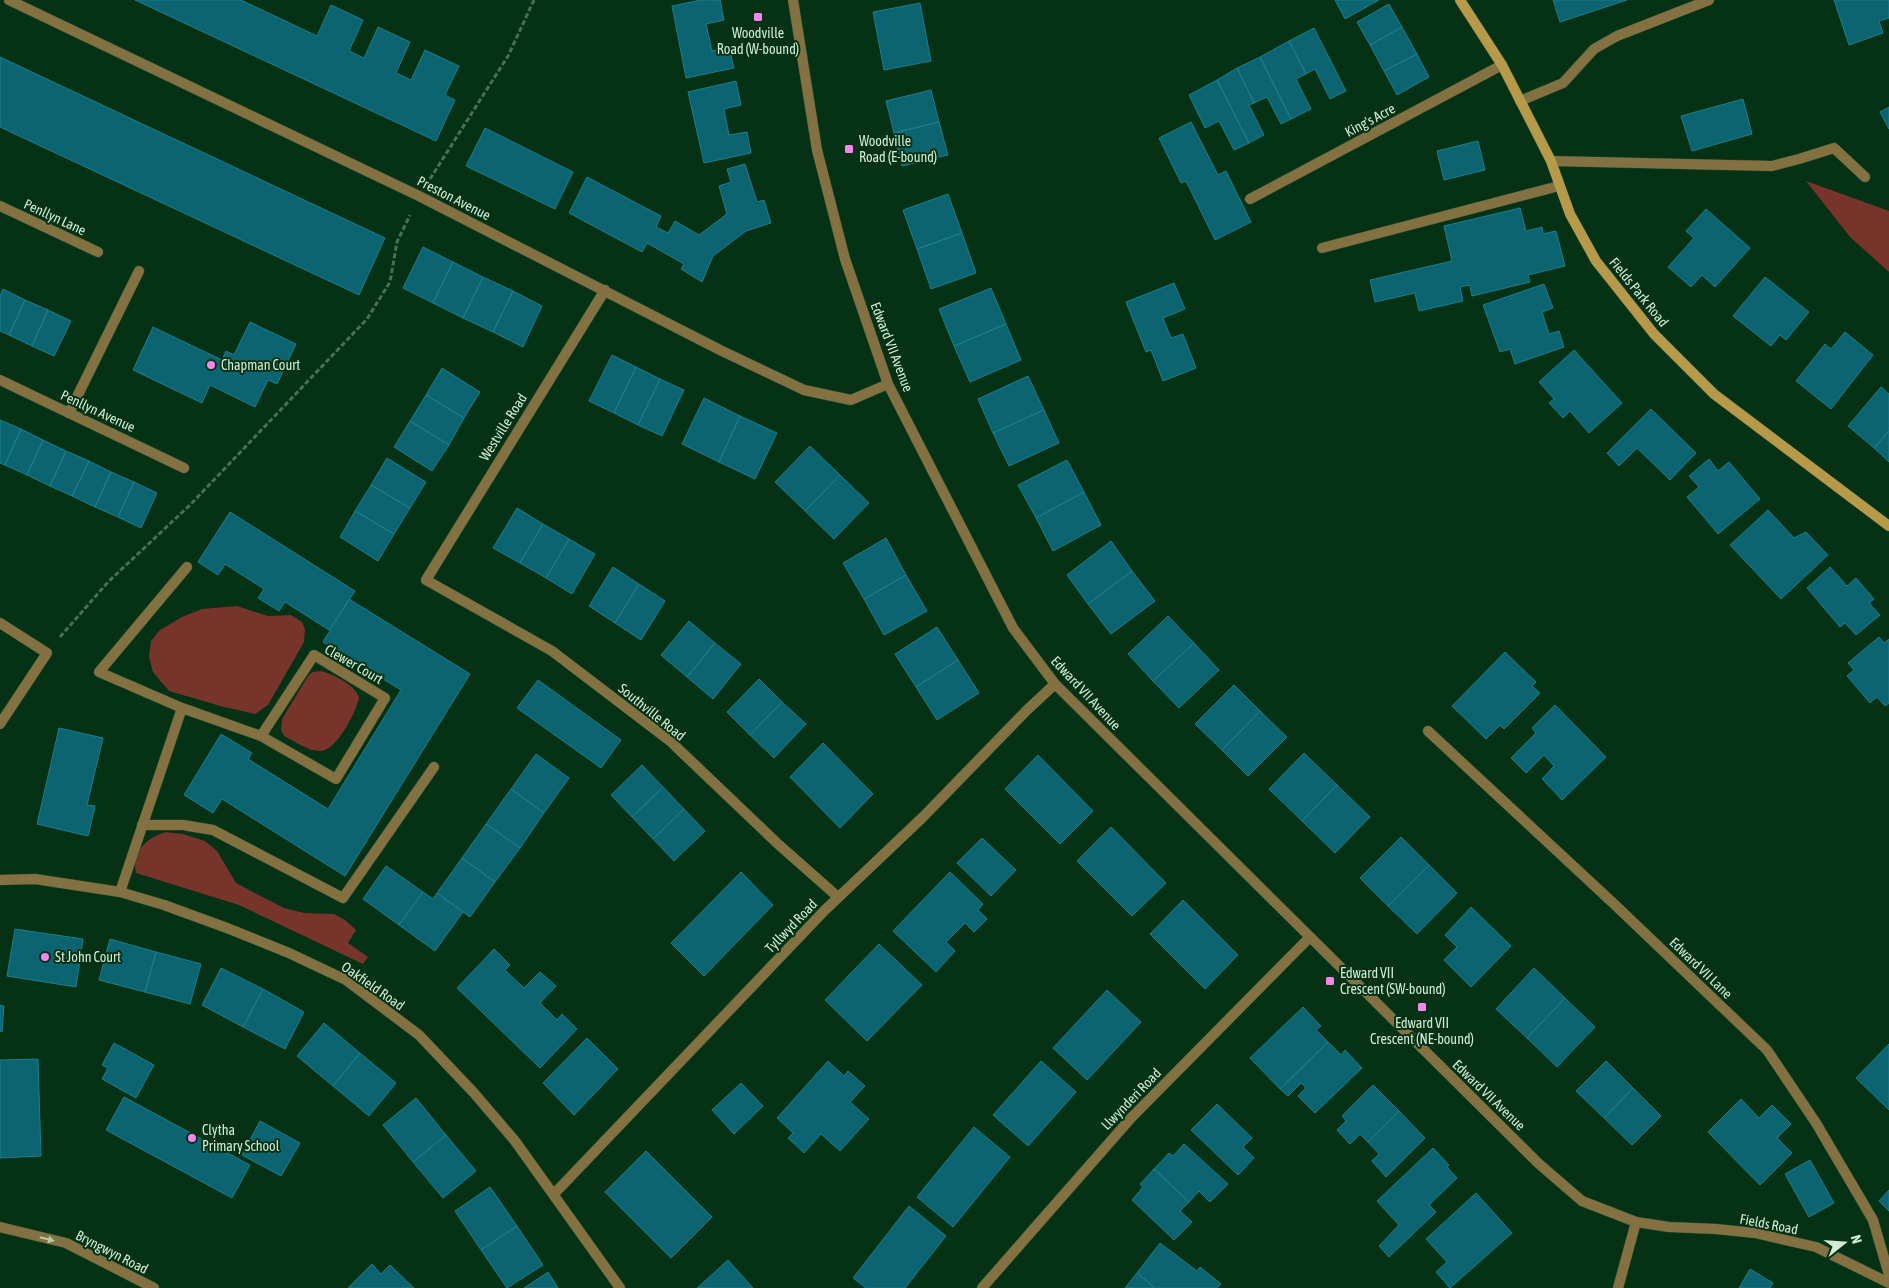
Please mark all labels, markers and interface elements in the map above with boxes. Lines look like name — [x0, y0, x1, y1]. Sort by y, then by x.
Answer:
marker: Woodville Road (W-bound) — [752, 11, 764, 23]
place label: Woodville Road (W-bound) — [717, 25, 799, 57]
street label: King's Acre — [1342, 100, 1398, 140]
place label: Woodville Road (E-bound) — [859, 133, 937, 165]
marker: Woodville Road (E-bound) — [843, 143, 855, 155]
street label: Preston Avenue — [415, 173, 493, 223]
street label: Penllyn Lane — [21, 196, 89, 238]
street label: Fields Park Road — [1606, 254, 1672, 330]
street label: Edward VII Avenue — [868, 300, 916, 394]
place label: Chapman Court — [221, 357, 300, 373]
marker: Chapman Court — [205, 359, 217, 371]
street label: Penllyn Avenue — [58, 387, 138, 435]
street label: Westville Road — [476, 390, 530, 464]
street label: Clewer Court — [322, 641, 386, 687]
street label: Edward VII Avenue — [1048, 653, 1124, 733]
street label: Southville Road — [615, 680, 689, 744]
street label: Tyllwyd Road — [762, 896, 820, 956]
street label: Edward VII Lane — [1666, 934, 1736, 1002]
place label: St John Court — [55, 949, 121, 965]
marker: St John Court — [39, 951, 51, 963]
street label: Oakfield Road — [338, 958, 408, 1014]
place label: Edward VII Crescent (SW-bound) — [1340, 965, 1446, 997]
marker: Edward VII Crescent (SW-bound) — [1324, 975, 1336, 987]
marker: Edward VII Crescent (NE-bound) — [1416, 1001, 1428, 1013]
place label: Edward VII Crescent (NE-bound) — [1370, 1015, 1474, 1047]
street label: Edward VII Avenue — [1449, 1056, 1529, 1134]
street label: Llwynderi Road — [1098, 1065, 1164, 1133]
place label: Clytha Primary School — [202, 1122, 280, 1154]
marker: Clytha Primary School — [186, 1132, 198, 1144]
street label: Fields Road — [1739, 1211, 1799, 1237]
north arrow — [1819, 1218, 1869, 1268]
street label: Bryngwyn Road — [73, 1227, 151, 1277]
text: N — [1848, 1233, 1865, 1245]
one-way arrow — [40, 1235, 55, 1243]

